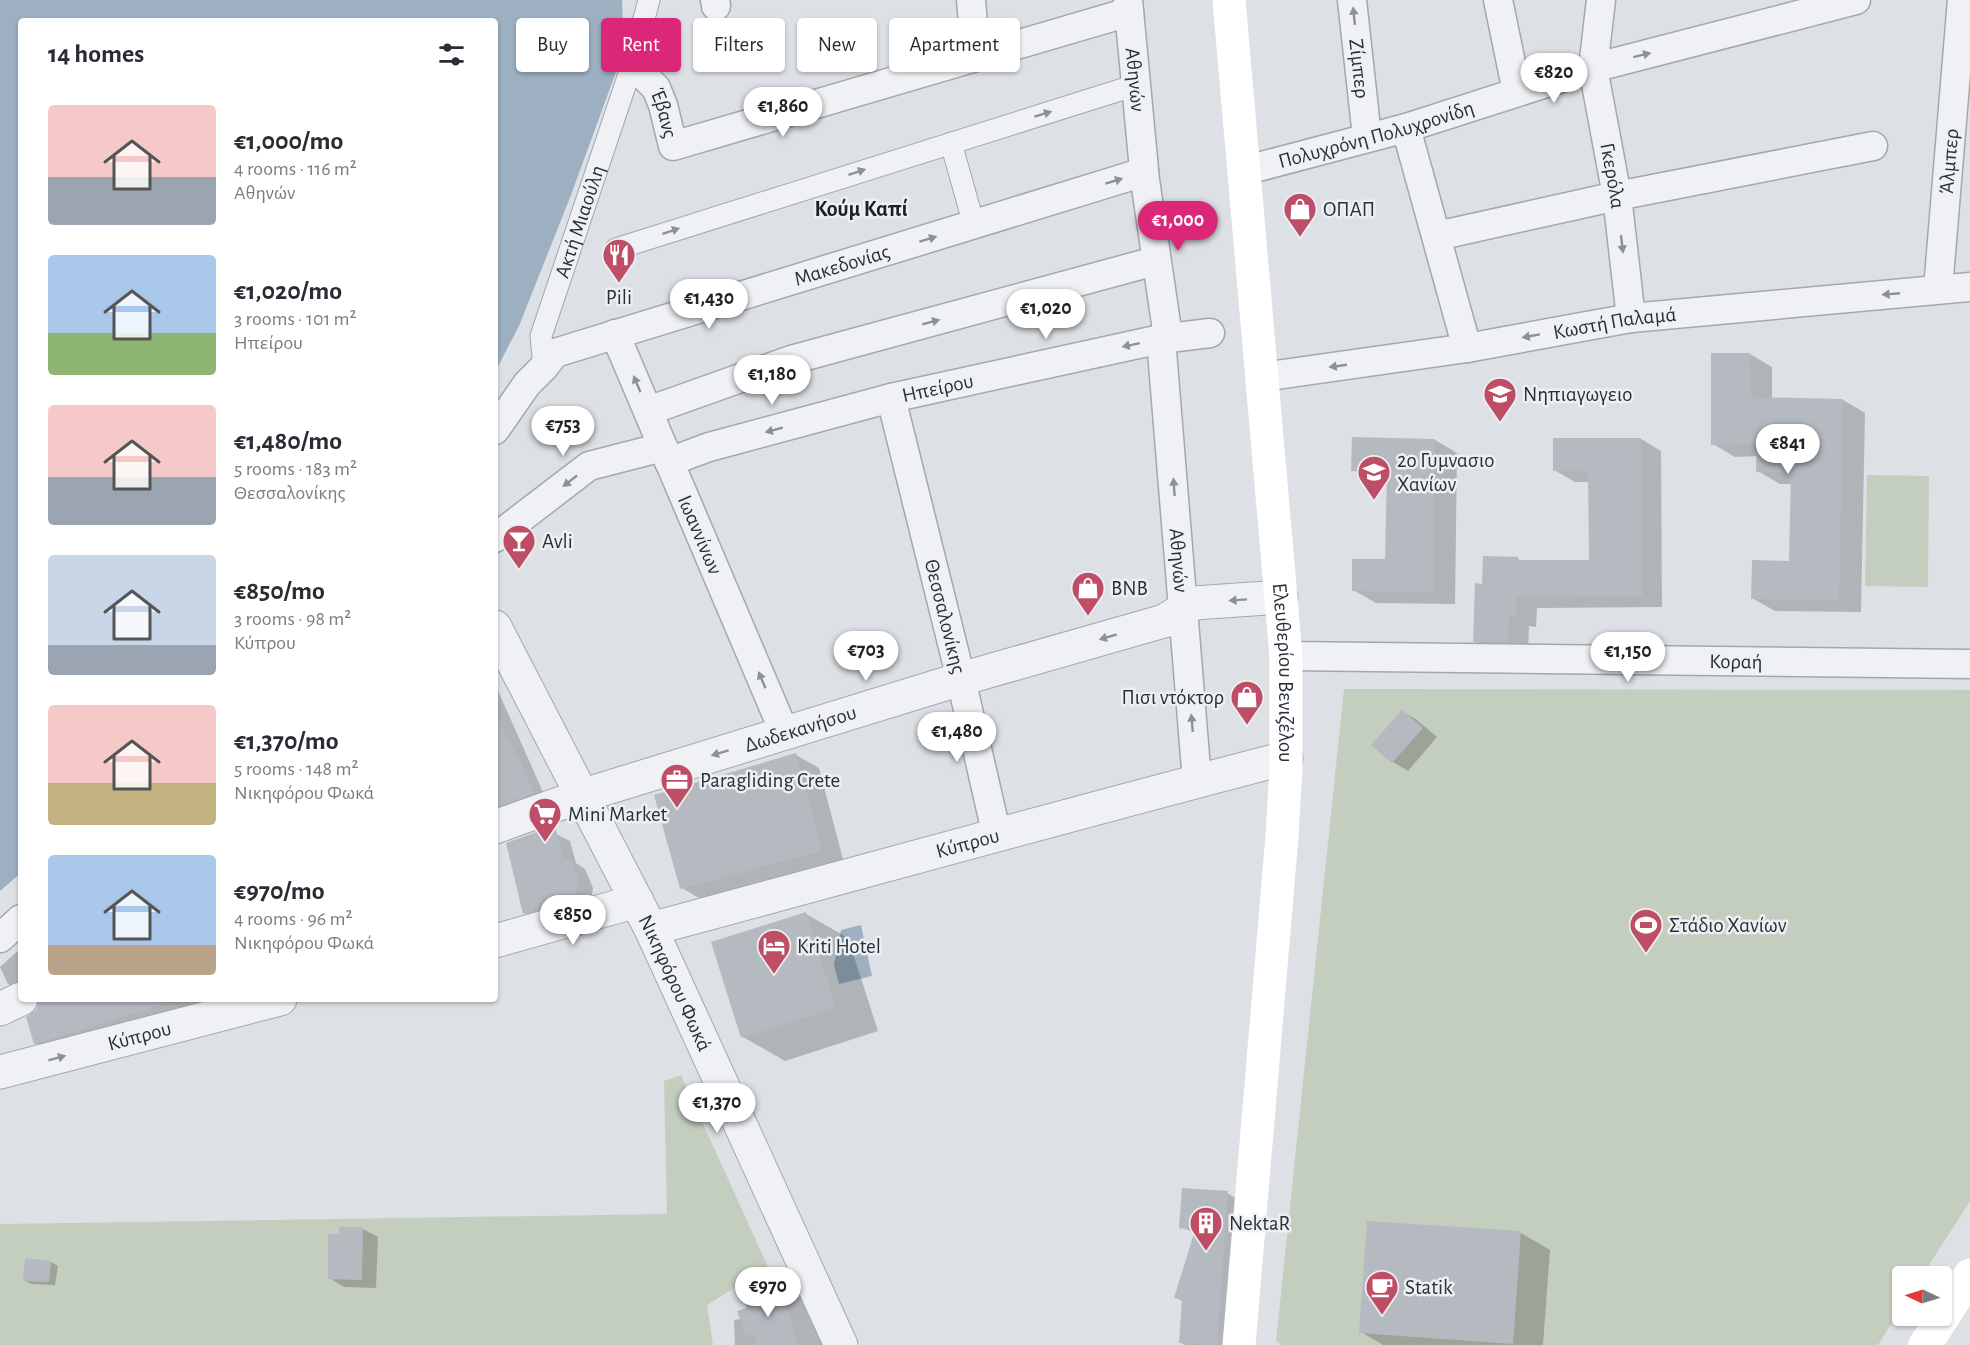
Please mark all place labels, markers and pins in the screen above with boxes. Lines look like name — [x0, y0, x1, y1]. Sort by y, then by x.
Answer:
pin: €820 — [1518, 53, 1590, 104]
pin: €1,860 — [734, 87, 832, 138]
shop icon: ΟΠΑΠ — [1282, 191, 1318, 238]
place label: ΟΠΑΠ — [1323, 199, 1375, 220]
pin: €1,000 — [1129, 201, 1227, 252]
restaurant icon: Pili — [601, 237, 637, 284]
pin: €1,430 — [660, 279, 758, 330]
place label: Pili — [606, 287, 632, 308]
pin: €1,020 — [997, 289, 1095, 340]
pin: €1,180 — [723, 355, 821, 406]
school or university icon: Νηπιαγωγειο — [1482, 376, 1518, 423]
place label: Νηπιαγωγειο — [1523, 384, 1633, 405]
pin: €753 — [527, 406, 599, 457]
pin: €841 — [1752, 424, 1824, 475]
place label: 2ο Γυμνασιο Χανίων — [1397, 450, 1494, 495]
school or university icon: 2ο Γυμνασιο Χανίων — [1356, 454, 1392, 501]
bar icon: Avli — [501, 523, 537, 570]
place label: Avli — [542, 531, 573, 552]
shop icon: BNB — [1070, 570, 1106, 617]
place label: BNB — [1111, 578, 1148, 599]
pin: €703 — [830, 631, 902, 682]
pin: €1,150 — [1579, 632, 1677, 683]
shop icon: Πισι ντόκτορ — [1229, 679, 1265, 726]
place label: Πισι ντόκτορ — [1121, 687, 1224, 708]
pin: €1,480 — [908, 712, 1006, 763]
office icon: Paragliding Crete — [659, 762, 695, 809]
place label: Paragliding Crete — [700, 770, 840, 791]
supermarket icon: Mini Market — [527, 796, 563, 843]
place label: Mini Market — [568, 804, 668, 825]
pin: €850 — [537, 895, 609, 946]
sports icon: Στάδιο Χανίων — [1628, 907, 1664, 954]
place label: Στάδιο Χανίων — [1669, 915, 1787, 936]
hotel icon: Kriti Hotel — [756, 928, 792, 975]
place label: Kriti Hotel — [797, 936, 881, 957]
pin: €1,370 — [668, 1083, 766, 1134]
building icon: NektaR — [1188, 1205, 1224, 1252]
place label: NektaR — [1229, 1213, 1290, 1234]
pin: €970 — [732, 1267, 804, 1318]
cafe icon: Statik — [1364, 1269, 1400, 1316]
place label: Statik — [1405, 1277, 1453, 1298]

